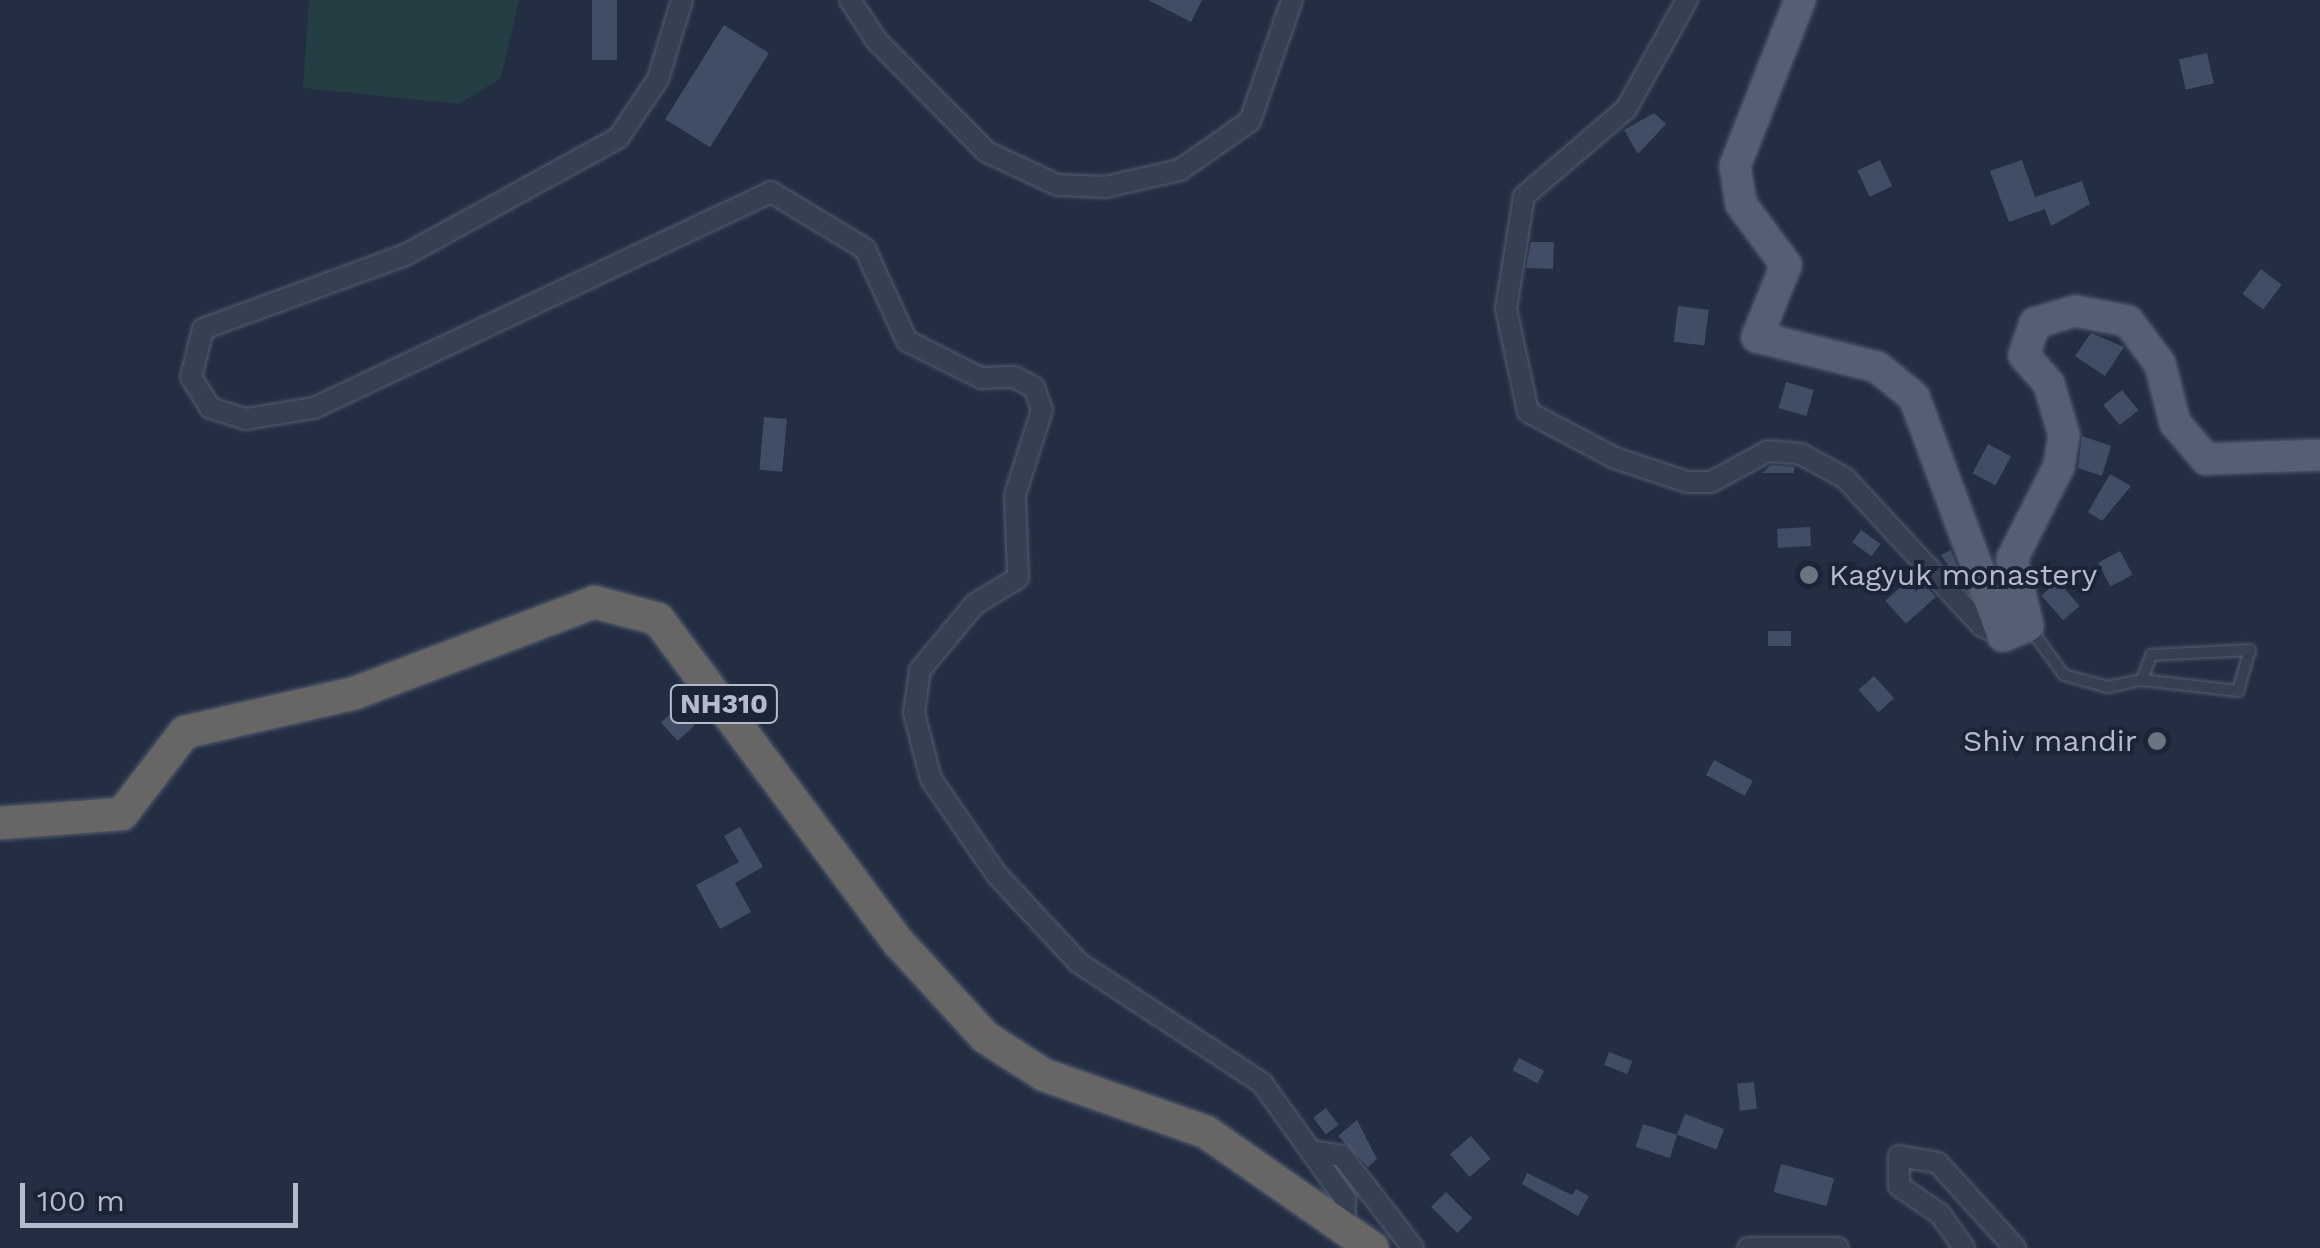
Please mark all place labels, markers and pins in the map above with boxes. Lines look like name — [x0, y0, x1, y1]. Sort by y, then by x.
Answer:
place label: Kagyuk monastery — [1829, 557, 2098, 593]
marker: Kagyuk monastery — [1798, 564, 1820, 586]
place label: Shiv mandir — [1962, 723, 2137, 759]
marker: Shiv mandir — [2146, 730, 2168, 752]

